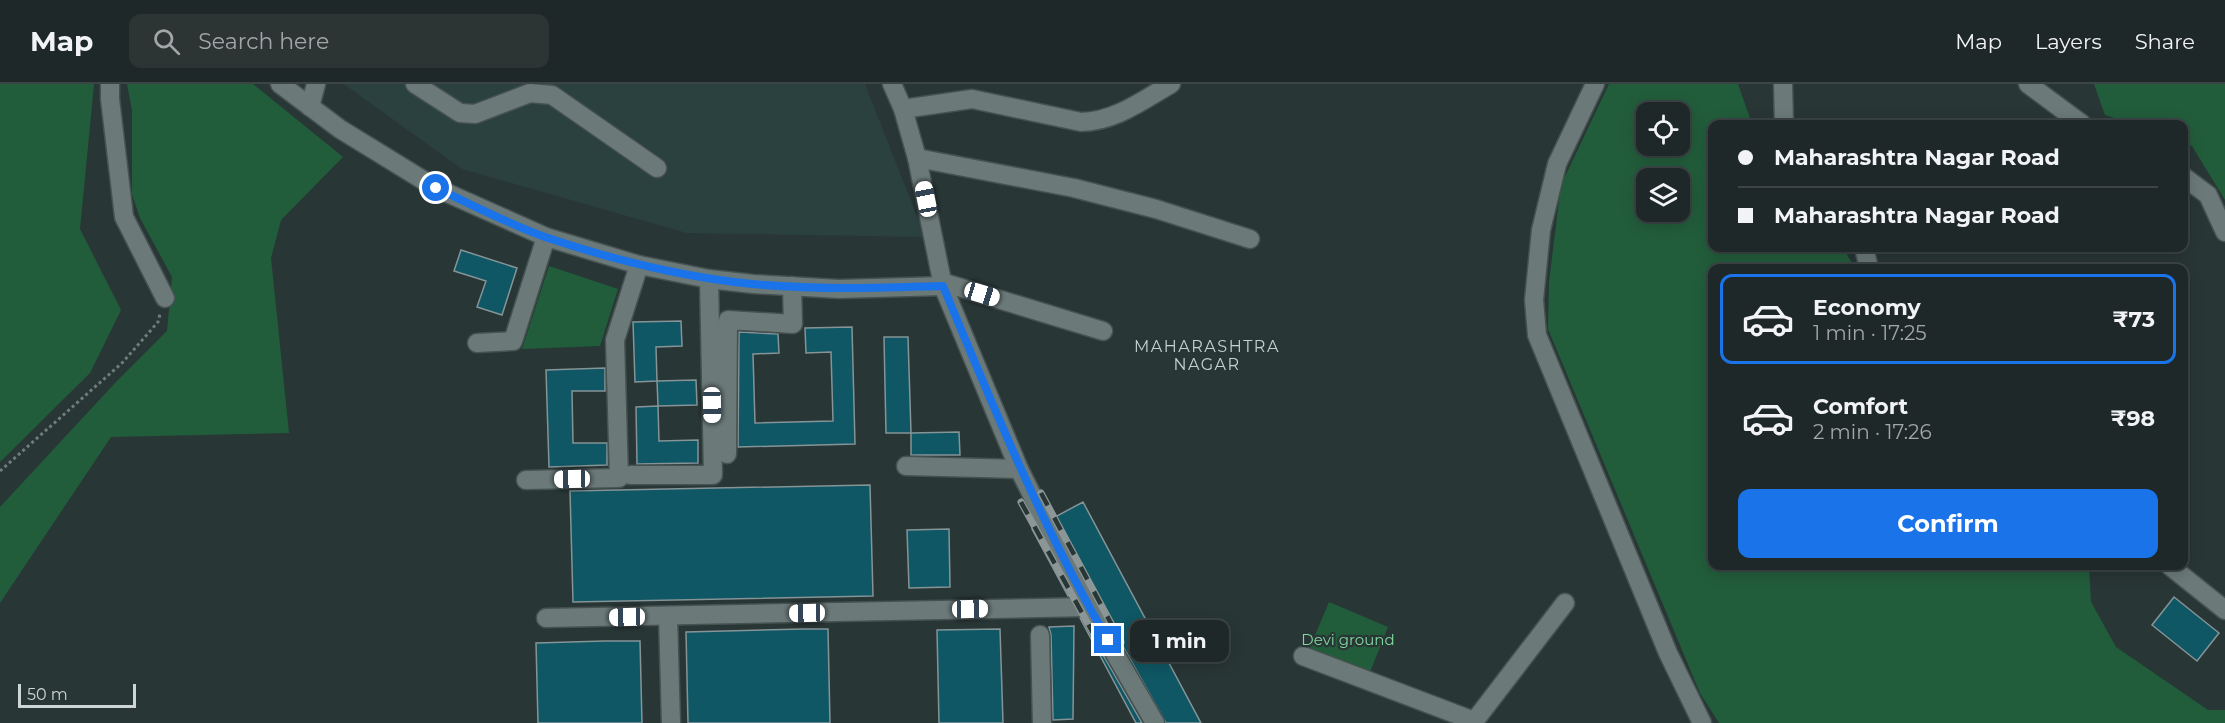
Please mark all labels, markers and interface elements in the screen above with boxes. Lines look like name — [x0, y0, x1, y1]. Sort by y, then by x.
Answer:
search box — [129, 14, 549, 68]
text: Map — [30, 24, 93, 58]
icon: search — [150, 25, 183, 58]
text: Search here — [198, 28, 329, 55]
text: Map — [1955, 29, 2002, 54]
text: Layers — [2035, 29, 2102, 54]
text: Share — [2135, 29, 2195, 54]
map controls — [1636, 102, 1690, 222]
button: locate — [1636, 102, 1690, 156]
text: Maharashtra Nagar Road — [1774, 144, 2060, 171]
button: layers — [1636, 168, 1690, 222]
route start — [422, 174, 449, 201]
car — [914, 180, 938, 218]
text: Maharashtra Nagar Road — [1774, 202, 2060, 229]
car — [962, 280, 1002, 308]
icon: car — [1741, 292, 1795, 346]
text: Economy — [1813, 294, 1921, 321]
text: ₹73 — [2112, 306, 2155, 333]
text: 1 min · 17:25 — [1813, 321, 1927, 345]
district label: MAHARASHTRA NAGAR — [1134, 337, 1280, 374]
car — [703, 387, 721, 423]
icon: car — [1741, 391, 1795, 445]
text: Comfort — [1813, 393, 1908, 420]
text: ₹98 — [2111, 405, 2155, 432]
text: 2 min · 17:26 — [1813, 420, 1932, 444]
car — [554, 470, 590, 488]
button: Confirm — [1738, 489, 2158, 558]
car — [952, 600, 988, 618]
car — [789, 604, 825, 622]
car — [609, 608, 645, 626]
callout: 1 min — [1129, 619, 1228, 661]
route end — [1094, 626, 1121, 653]
text: 1 min — [1152, 629, 1207, 653]
park label: Devi ground — [1301, 630, 1395, 649]
scale bar — [18, 681, 136, 708]
text: 50 m — [27, 685, 68, 704]

